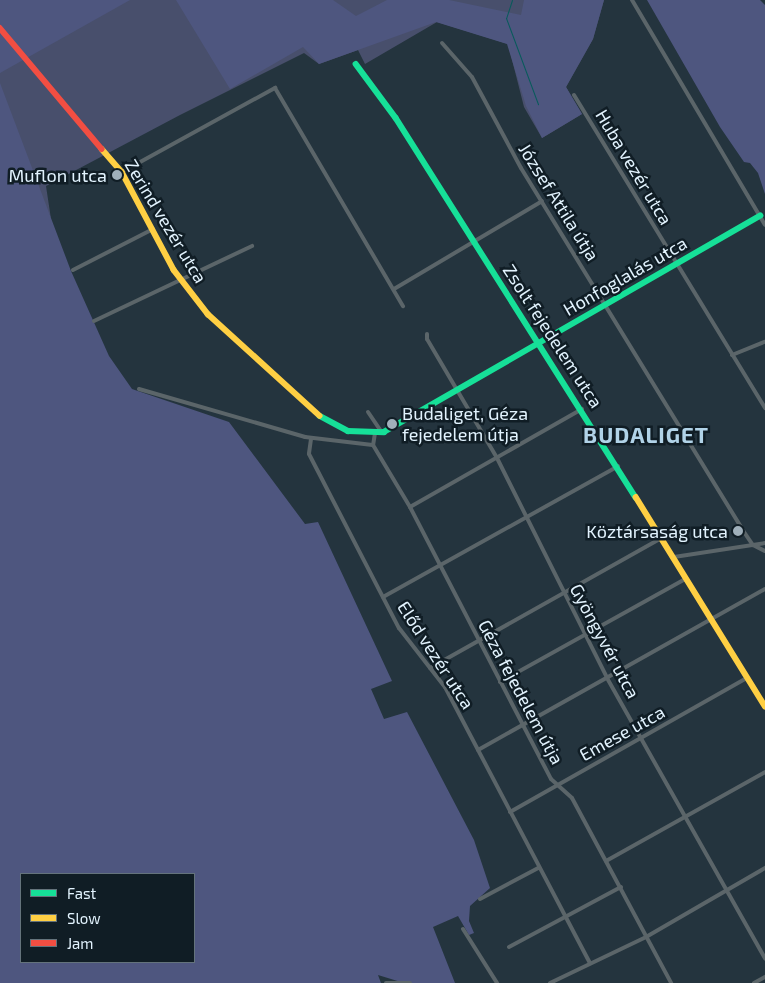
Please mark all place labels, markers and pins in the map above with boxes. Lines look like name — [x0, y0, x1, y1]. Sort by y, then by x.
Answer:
place label: Muflon utca — [8, 164, 107, 186]
marker: Muflon utca — [111, 169, 123, 181]
place label: Budaliget, Géza fejedelem útja — [402, 403, 528, 446]
marker: Budaliget, Géza fejedelem útja — [386, 418, 398, 430]
place label: Köztársaság utca — [586, 520, 728, 542]
marker: Köztársaság utca — [732, 525, 744, 537]

